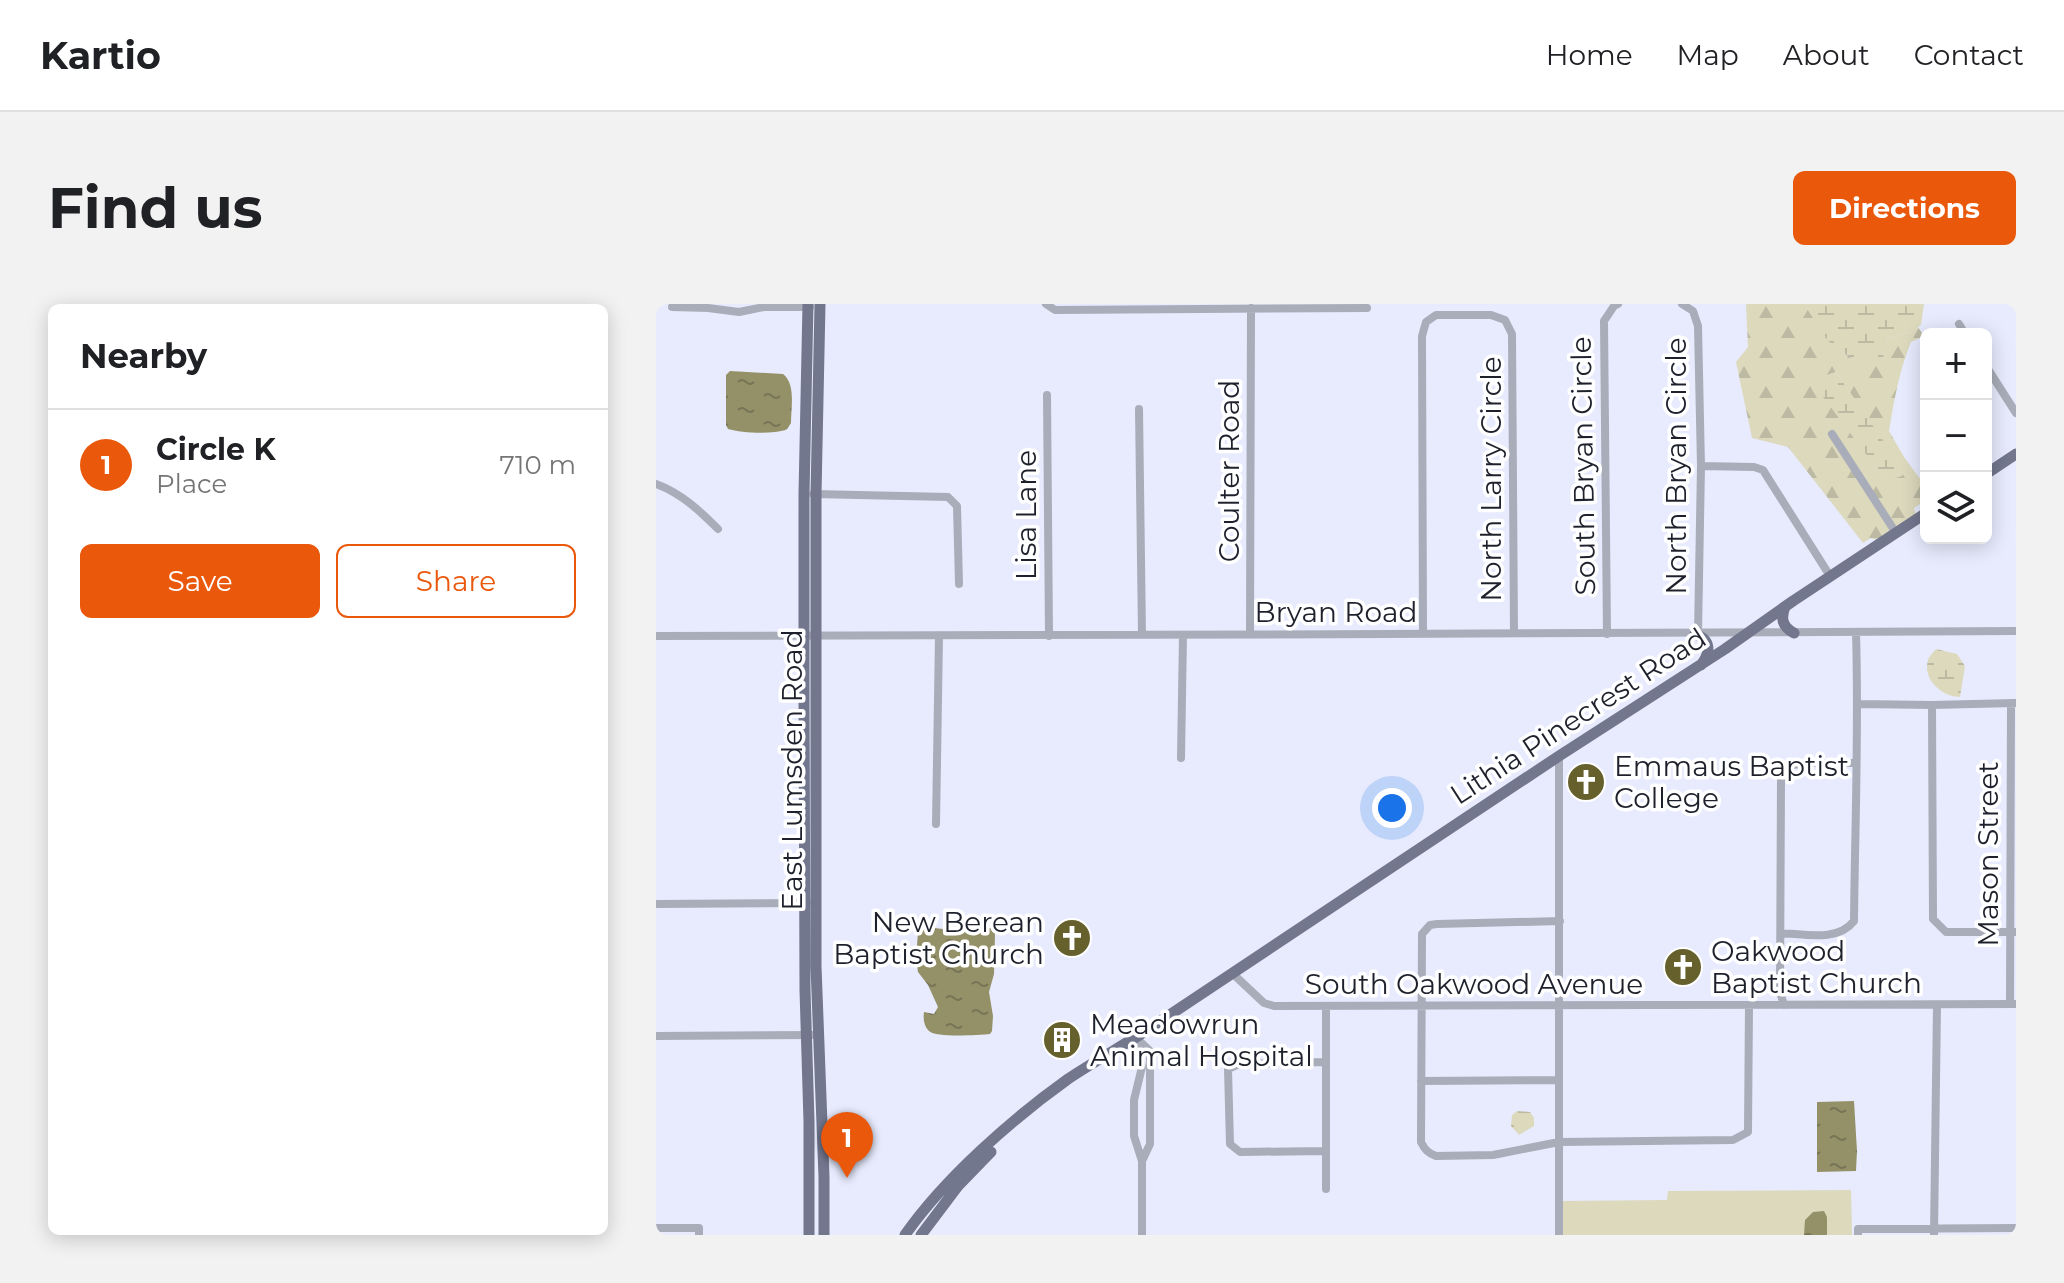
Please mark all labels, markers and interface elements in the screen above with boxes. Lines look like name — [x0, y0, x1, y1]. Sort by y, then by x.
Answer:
text: Kartio — [40, 32, 161, 79]
text: Home — [1546, 38, 1633, 72]
text: Map — [1677, 38, 1739, 72]
text: About — [1783, 38, 1870, 72]
text: Contact — [1914, 38, 2024, 72]
button: Directions — [1793, 171, 2016, 245]
text: Find us — [48, 174, 262, 242]
map controls — [1920, 328, 1992, 544]
button: + — [1920, 328, 1992, 400]
text: Nearby — [80, 335, 207, 377]
street label: South Bryan Circle — [1564, 336, 1602, 596]
street label: North Bryan Circle — [1659, 337, 1693, 595]
street label: North Larry Circle — [1474, 356, 1508, 602]
street label: Coulter Road — [1212, 380, 1246, 562]
button: − — [1920, 400, 1992, 472]
text: Circle K — [156, 431, 276, 468]
text: 1 — [101, 449, 111, 481]
text: 710 m — [499, 449, 576, 481]
street label: Lisa Lane — [1009, 450, 1043, 580]
text: Place — [156, 468, 227, 500]
button: layers — [1920, 472, 1992, 544]
button: Save — [80, 544, 320, 618]
button: Share — [336, 544, 576, 618]
street label: Bryan Road — [1255, 595, 1417, 629]
street label: Lithia Pinecrest Road — [1444, 621, 1712, 811]
street label: East Lumsden Road — [775, 629, 809, 911]
place label: Emmaus Baptist College — [1614, 749, 1849, 815]
church icon: Emmaus Baptist College — [1565, 761, 1607, 803]
street label: Mason Street — [1971, 761, 2005, 947]
your location — [1372, 788, 1412, 828]
place label: New Berean Baptist Church — [833, 905, 1044, 971]
church icon: New Berean Baptist Church — [1051, 917, 1093, 959]
place label: Oakwood Baptist Church — [1711, 934, 1922, 1000]
church icon: Oakwood Baptist Church — [1662, 946, 1704, 988]
street label: South Oakwood Avenue — [1305, 967, 1643, 1001]
place label: Meadowrun Animal Hospital — [1090, 1007, 1313, 1073]
building icon: Meadowrun Animal Hospital — [1041, 1019, 1083, 1061]
pin: 1 — [821, 1112, 873, 1178]

